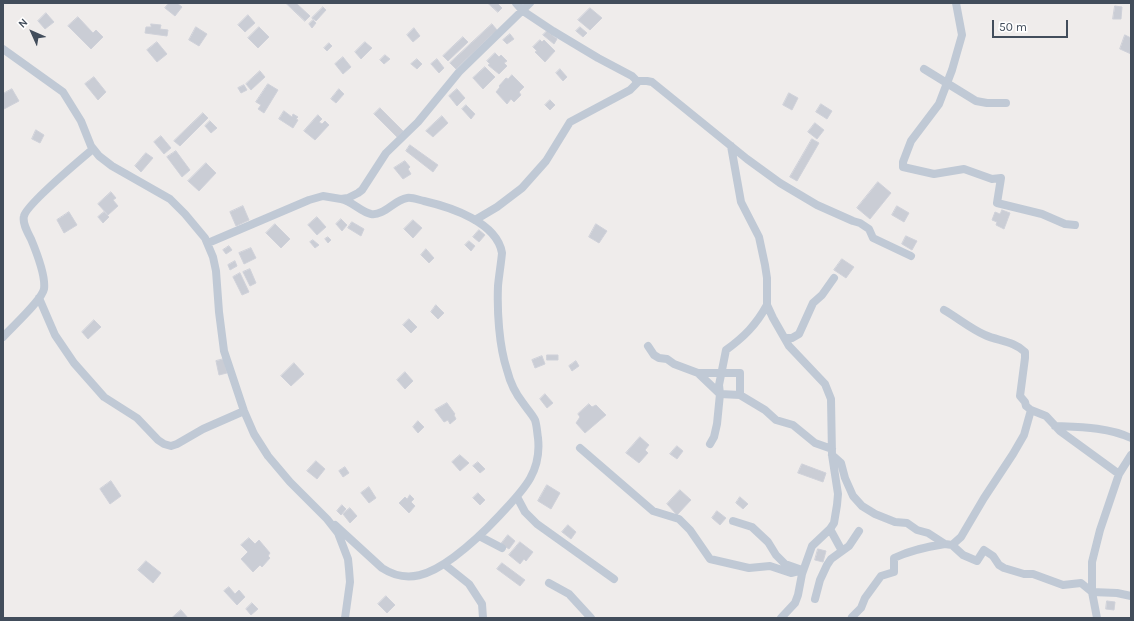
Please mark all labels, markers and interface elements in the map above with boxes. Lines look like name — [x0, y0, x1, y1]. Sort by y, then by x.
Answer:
north arrow — [12, 12, 52, 52]
scale bar — [994, 12, 1070, 38]
text: N — [16, 16, 31, 31]
text: 50 m — [999, 20, 1027, 34]

